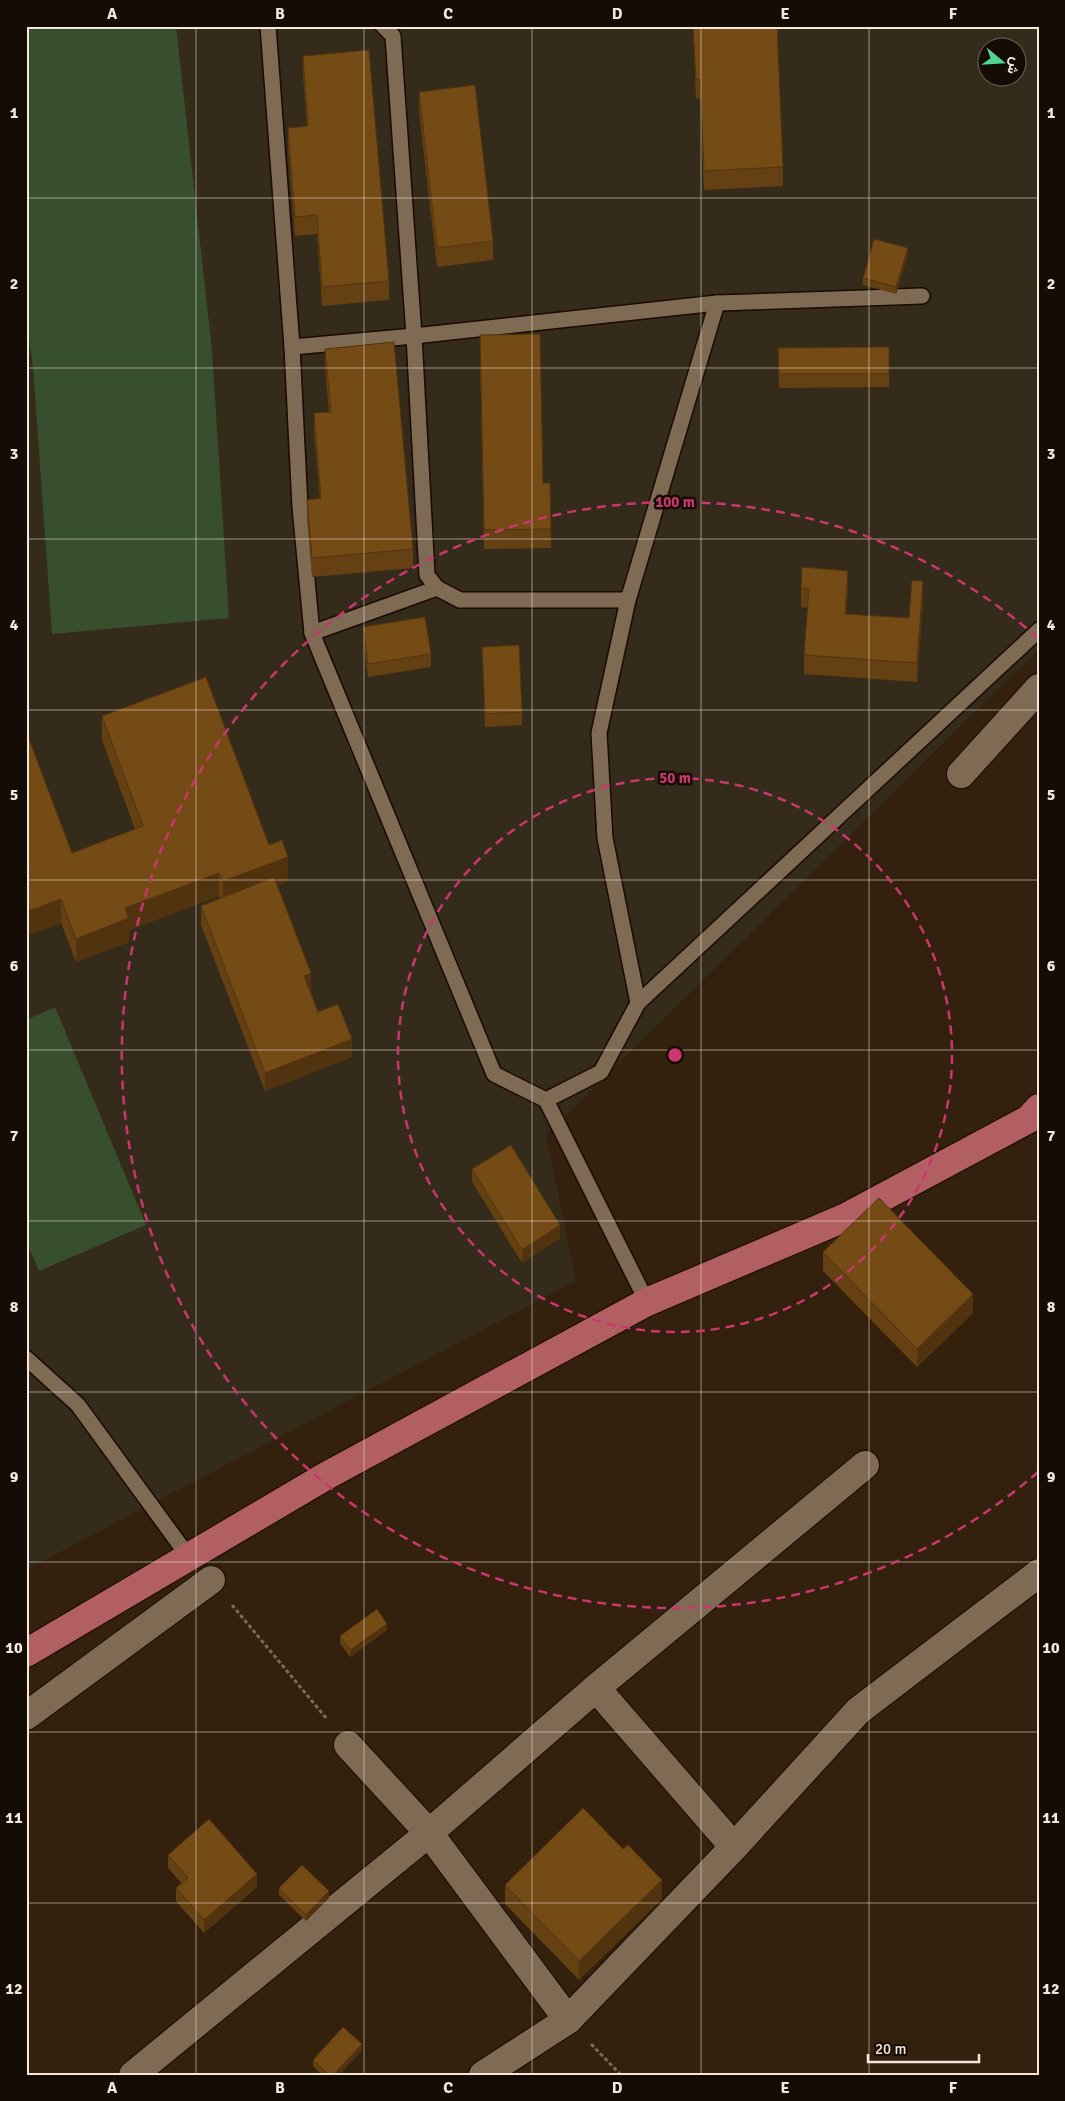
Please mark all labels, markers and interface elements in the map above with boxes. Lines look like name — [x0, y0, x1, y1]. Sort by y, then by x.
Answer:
text: A — [107, 4, 118, 24]
text: B — [275, 4, 285, 24]
text: C — [443, 4, 453, 24]
text: D — [612, 4, 623, 24]
text: E — [780, 4, 790, 24]
text: F — [949, 4, 958, 24]
north arrow — [978, 38, 1028, 88]
text: ش — [1003, 55, 1025, 77]
text: 1 — [10, 103, 19, 123]
text: 1 — [1047, 103, 1056, 123]
text: 2 — [10, 274, 18, 294]
text: 2 — [1047, 274, 1055, 294]
text: 3 — [10, 444, 18, 464]
text: 3 — [1047, 444, 1055, 464]
text: 100 m — [655, 493, 695, 511]
text: 4 — [10, 615, 19, 635]
text: 4 — [1047, 615, 1056, 635]
text: 50 m — [659, 769, 691, 787]
text: 5 — [10, 785, 18, 805]
text: 5 — [1047, 785, 1055, 805]
text: 6 — [10, 956, 19, 976]
text: 6 — [1047, 956, 1056, 976]
centre of rings — [666, 1046, 684, 1064]
text: 7 — [10, 1126, 19, 1146]
text: 7 — [1047, 1126, 1056, 1146]
text: 8 — [10, 1297, 19, 1317]
text: 8 — [1047, 1297, 1056, 1317]
text: 9 — [10, 1467, 19, 1487]
text: 9 — [1047, 1467, 1056, 1487]
text: 10 — [5, 1638, 23, 1658]
text: 10 — [1042, 1638, 1060, 1658]
text: 11 — [5, 1808, 23, 1828]
text: 11 — [1042, 1808, 1060, 1828]
text: 12 — [5, 1979, 23, 1999]
text: 12 — [1042, 1979, 1060, 1999]
scale bar — [868, 2031, 979, 2063]
text: 20 m — [875, 2040, 906, 2058]
text: A — [107, 2078, 118, 2098]
text: B — [275, 2078, 285, 2098]
text: C — [443, 2078, 453, 2098]
text: D — [612, 2078, 623, 2098]
text: E — [780, 2078, 790, 2098]
text: F — [949, 2078, 958, 2098]

